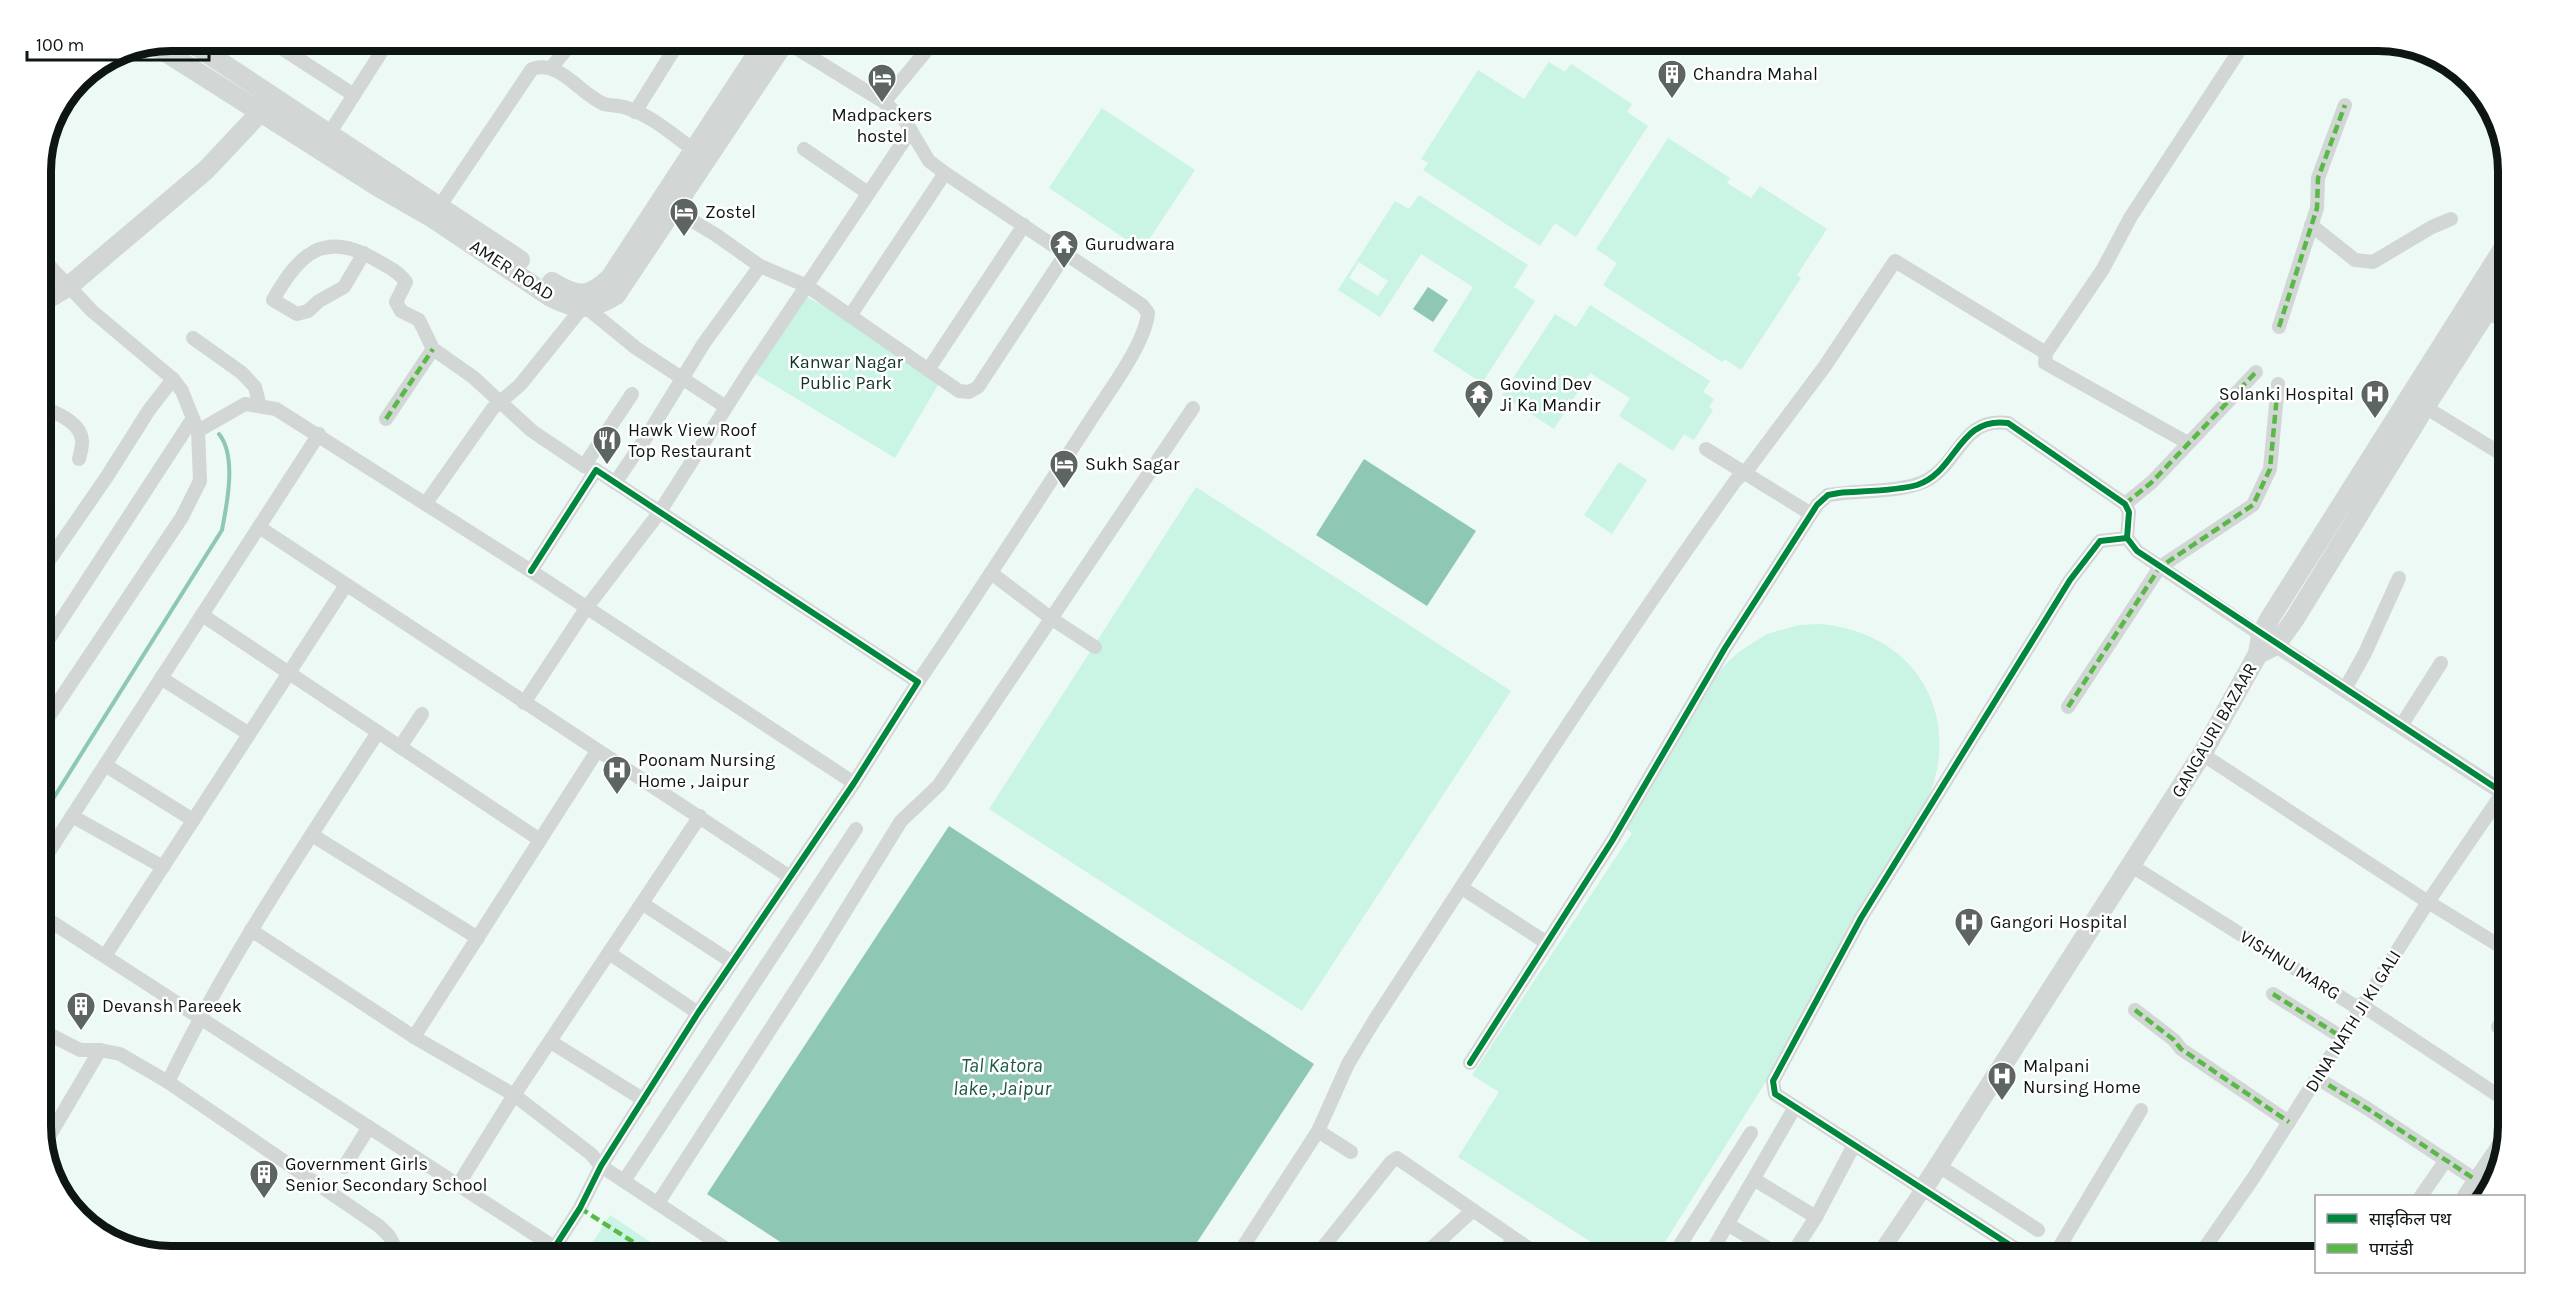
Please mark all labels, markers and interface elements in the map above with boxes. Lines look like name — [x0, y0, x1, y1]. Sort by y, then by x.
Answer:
scale bar — [27, 24, 208, 62]
text: 100 m — [36, 34, 84, 56]
building icon: Chandra Mahal — [1656, 58, 1688, 100]
hotel icon: Madpackers hostel — [866, 62, 898, 104]
place label: Chandra Mahal — [1693, 63, 1818, 85]
place label: Madpackers hostel — [832, 104, 932, 147]
hotel icon: Zostel — [668, 196, 700, 238]
place label: Zostel — [705, 201, 756, 223]
temple icon: Gurudwara — [1048, 228, 1080, 270]
place label: Gurudwara — [1085, 233, 1175, 255]
street label: AMER ROAD — [466, 235, 558, 305]
park label: Kanwar Nagar Public Park — [789, 351, 904, 394]
place label: Govind Dev Ji Ka Mandir — [1500, 373, 1601, 416]
temple icon: Govind Dev Ji Ka Mandir — [1463, 378, 1495, 420]
hospital icon: Solanki Hospital — [2359, 378, 2391, 420]
place label: Solanki Hospital — [2219, 383, 2354, 405]
place label: Hawk View Roof Top Restaurant — [628, 419, 757, 462]
restaurant icon: Hawk View Roof Top Restaurant — [591, 424, 623, 466]
hotel icon: Sukh Sagar — [1048, 448, 1080, 490]
place label: Sukh Sagar — [1085, 453, 1180, 475]
street label: GANGAURI BAZAAR — [2166, 659, 2262, 801]
place label: Poonam Nursing Home , Jaipur — [638, 749, 775, 792]
hospital icon: Poonam Nursing Home , Jaipur — [601, 754, 633, 796]
hospital icon: Gangori Hospital — [1953, 906, 1985, 948]
place label: Gangori Hospital — [1990, 911, 2127, 933]
street label: VISHNU MARG — [2236, 925, 2344, 1005]
street label: DINA NATH JI KI GALI — [2300, 946, 2406, 1096]
building icon: Devansh Pareeek — [65, 990, 97, 1032]
place label: Devansh Pareeek — [102, 995, 242, 1017]
water label: Tal Katora lake , Jaipur — [953, 1054, 1052, 1100]
place label: Malpani Nursing Home — [2023, 1055, 2141, 1098]
hospital icon: Malpani Nursing Home — [1986, 1060, 2018, 1102]
place label: Government Girls Senior Secondary School — [285, 1153, 488, 1196]
building icon: Government Girls Senior Secondary School — [248, 1158, 280, 1200]
legend — [2315, 1195, 2525, 1273]
text: साइकिल पथ — [2369, 1208, 2452, 1230]
text: पगडंडी — [2369, 1238, 2414, 1260]

